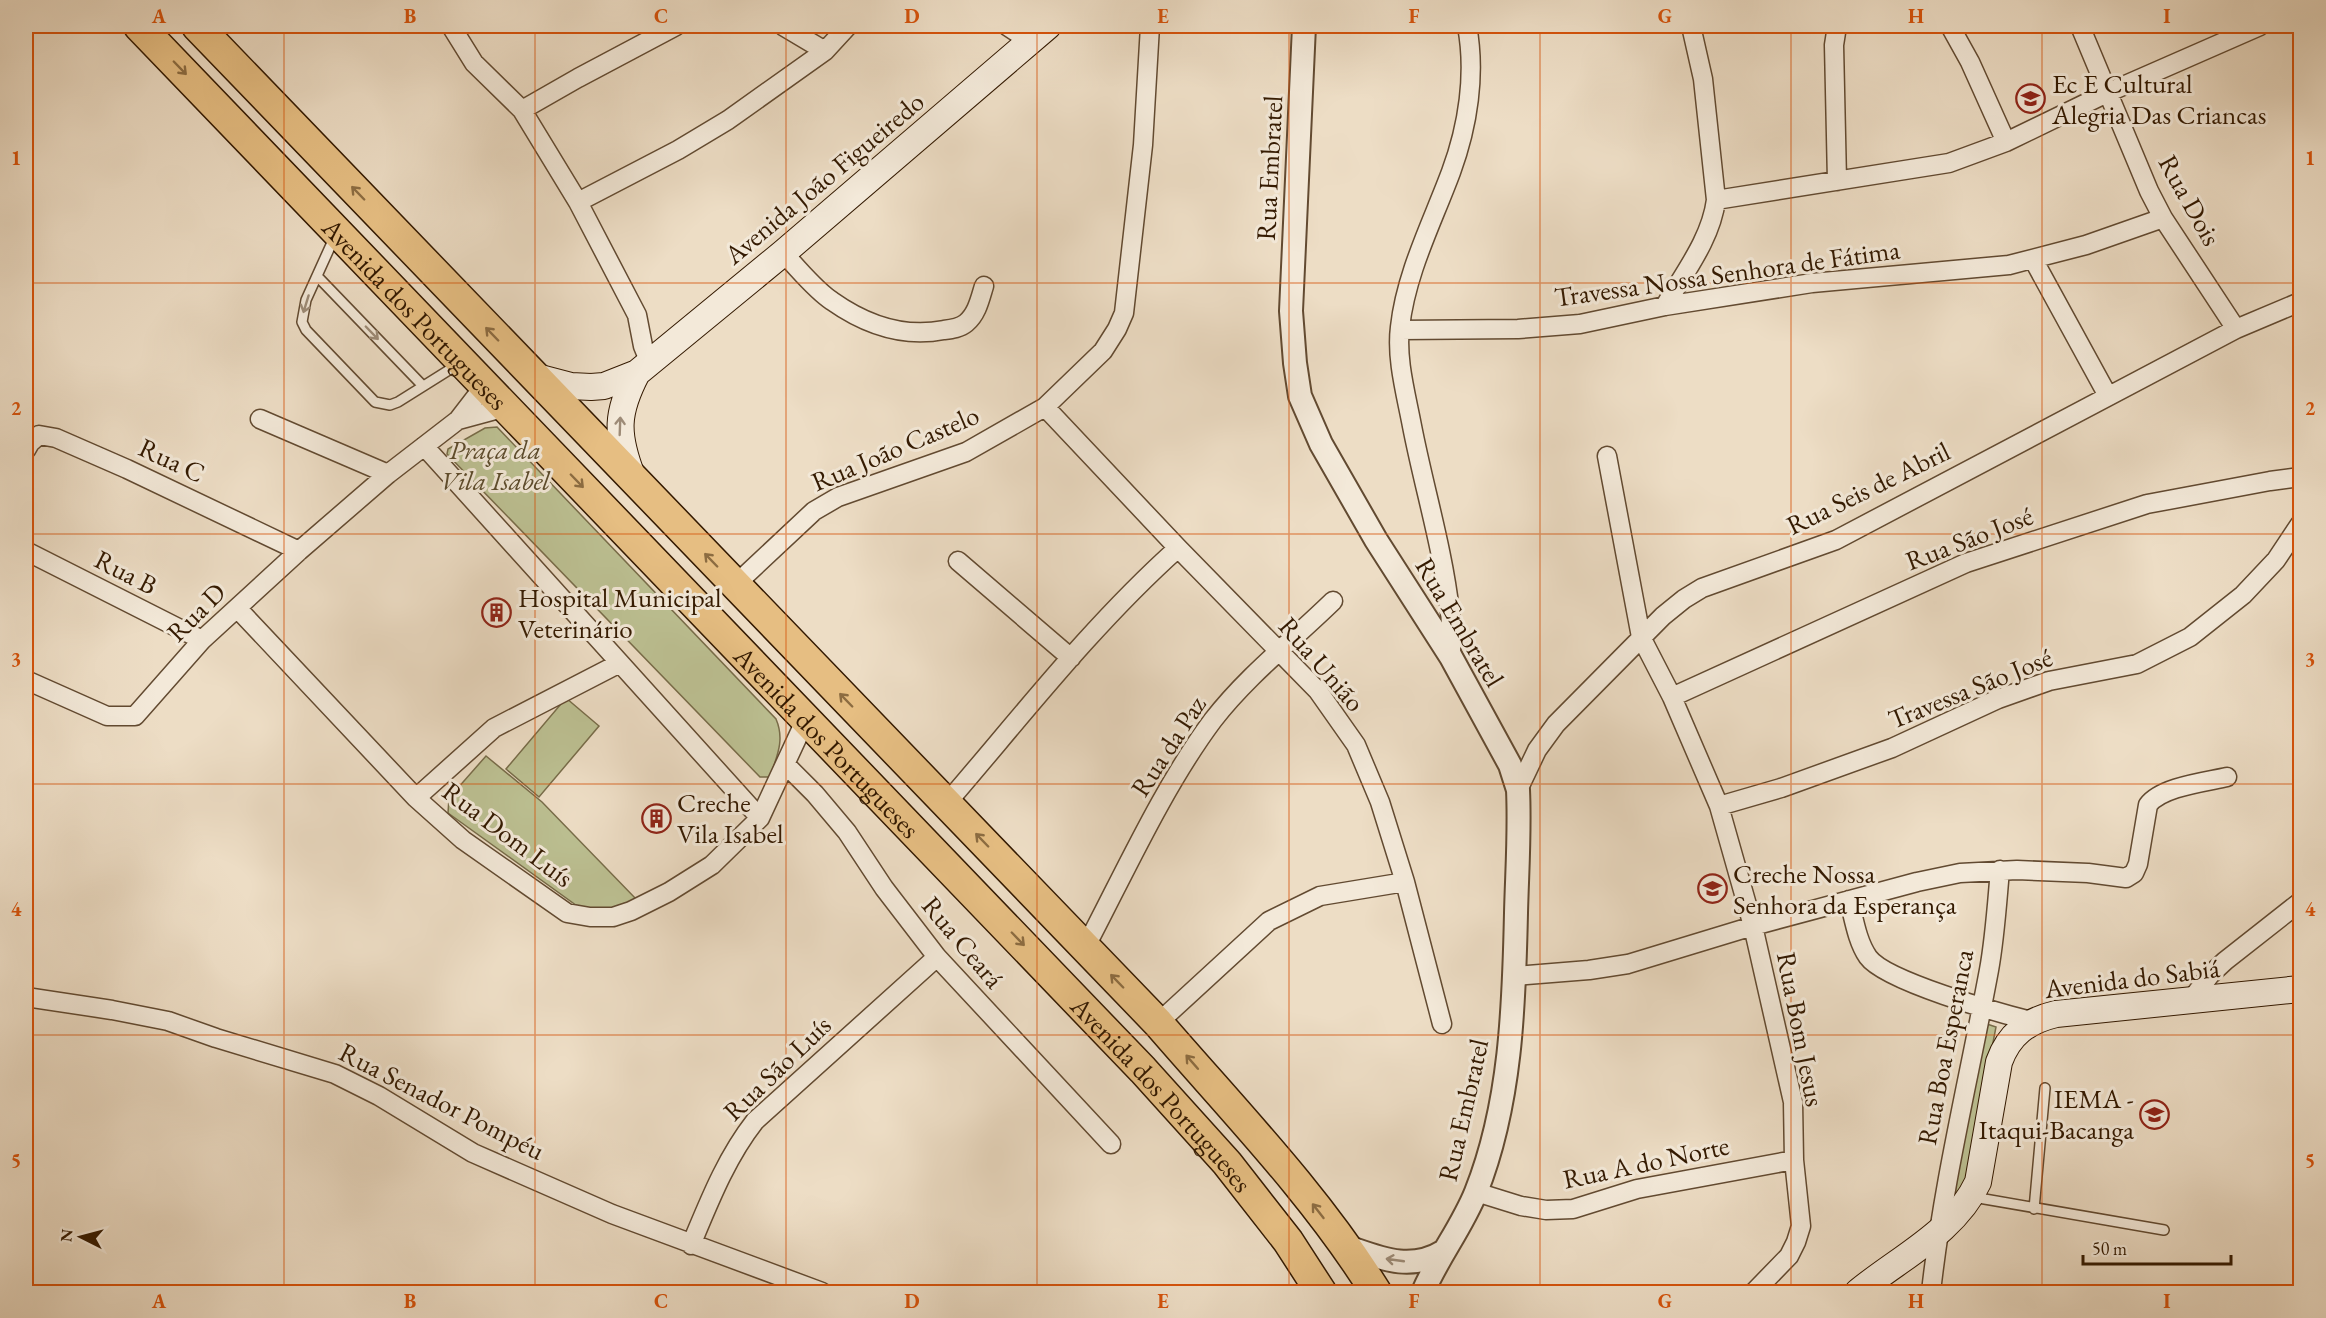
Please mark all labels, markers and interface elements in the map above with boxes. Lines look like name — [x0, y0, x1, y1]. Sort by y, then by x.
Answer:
text: A — [151, 3, 167, 29]
text: B — [404, 3, 416, 29]
text: C — [654, 3, 668, 29]
text: D — [904, 3, 920, 29]
text: E — [1157, 3, 1169, 29]
text: F — [1409, 3, 1420, 29]
text: G — [1658, 3, 1672, 29]
text: H — [1908, 3, 1924, 29]
text: I — [2163, 3, 2171, 29]
one-way arrow — [173, 60, 187, 75]
place label: Ec E Cultural Alegria Das Criancas — [2051, 66, 2266, 132]
school or university icon: Ec E Cultural Alegria Das Criancas — [2015, 83, 2047, 115]
street label: Avenida João Figueiredo — [716, 84, 931, 273]
street label: Rua Embratel — [1248, 95, 1290, 241]
text: 1 — [11, 145, 21, 171]
text: 1 — [2305, 145, 2315, 171]
street label: Rua Dois — [2151, 148, 2229, 252]
one-way arrow — [350, 186, 365, 201]
street label: Avenida dos Portugueses — [314, 209, 516, 417]
street label: Travessa Nossa Senhora de Fátima — [1552, 231, 1902, 315]
one-way arrow — [300, 294, 311, 313]
one-way arrow — [365, 326, 379, 341]
one-way arrow — [485, 327, 500, 342]
text: 2 — [11, 395, 22, 421]
text: 2 — [2305, 395, 2316, 421]
street label: Rua João Castelo — [806, 397, 984, 499]
one-way arrow — [615, 416, 626, 436]
street label: Rua C — [133, 430, 211, 490]
park label: Praça da Vila Isabel — [440, 432, 551, 498]
street label: Rua Seis de Abril — [1780, 433, 1956, 543]
one-way arrow — [570, 473, 584, 488]
street label: Rua São José — [1900, 498, 2038, 578]
street label: Rua B — [89, 542, 163, 602]
street label: Rua Embratel — [1408, 551, 1512, 693]
one-way arrow — [703, 552, 718, 567]
street label: Rua D — [159, 575, 233, 649]
place label: Hospital Municipal Veterinário — [518, 580, 721, 646]
building icon: Hospital Municipal Veterinário — [481, 597, 513, 629]
street label: Rua União — [1271, 609, 1373, 719]
street label: Avenida dos Portugueses — [726, 637, 928, 845]
street label: Travessa São José — [1883, 639, 2057, 737]
text: 3 — [11, 646, 21, 672]
text: 3 — [2305, 646, 2315, 672]
street label: Rua da Paz — [1122, 688, 1214, 803]
one-way arrow — [839, 693, 853, 708]
street label: Rua Dom Luís — [436, 773, 580, 895]
place label: Creche Vila Isabel — [677, 785, 783, 851]
building icon: Creche Vila Isabel — [640, 802, 672, 834]
one-way arrow — [974, 833, 989, 848]
place label: Creche Nossa Senhora da Esperança — [1733, 856, 1957, 922]
school or university icon: Creche Nossa Senhora da Esperança — [1696, 873, 1728, 905]
street label: Rua Ceará — [914, 889, 1012, 996]
text: 4 — [11, 896, 22, 922]
text: 4 — [2305, 896, 2316, 922]
one-way arrow — [1010, 932, 1025, 947]
street label: Rua Boa Esperanca — [1909, 946, 1981, 1148]
street label: Rua Bom Jesus — [1769, 949, 1833, 1109]
street label: Avenida do Sabiá — [2041, 950, 2222, 1006]
one-way arrow — [1110, 973, 1124, 988]
street label: Avenida dos Portugueses — [1063, 988, 1261, 1199]
street label: Rua São Luís — [716, 1008, 838, 1128]
street label: Rua Senador Pompéu — [333, 1034, 551, 1168]
street label: Rua Embratel — [1430, 1035, 1496, 1185]
one-way arrow — [1185, 1054, 1198, 1070]
place label: IEMA - Itaqui-Bacanga — [1978, 1081, 2134, 1147]
school or university icon: IEMA - Itaqui-Bacanga — [2139, 1098, 2171, 1130]
street label: Rua A do Norte — [1560, 1127, 1732, 1197]
text: 5 — [11, 1147, 21, 1173]
text: 5 — [2305, 1147, 2315, 1173]
one-way arrow — [1311, 1203, 1324, 1219]
north arrow — [51, 1207, 111, 1267]
text: N — [55, 1228, 78, 1243]
scale bar — [2083, 1228, 2232, 1266]
text: 50 m — [2092, 1237, 2127, 1260]
one-way arrow — [1385, 1255, 1405, 1266]
text: A — [151, 1288, 167, 1314]
text: B — [404, 1288, 416, 1314]
text: C — [654, 1288, 668, 1314]
text: D — [904, 1288, 920, 1314]
text: E — [1157, 1288, 1169, 1314]
text: F — [1409, 1288, 1420, 1314]
text: G — [1658, 1288, 1672, 1314]
text: H — [1908, 1288, 1924, 1314]
text: I — [2163, 1288, 2171, 1314]

